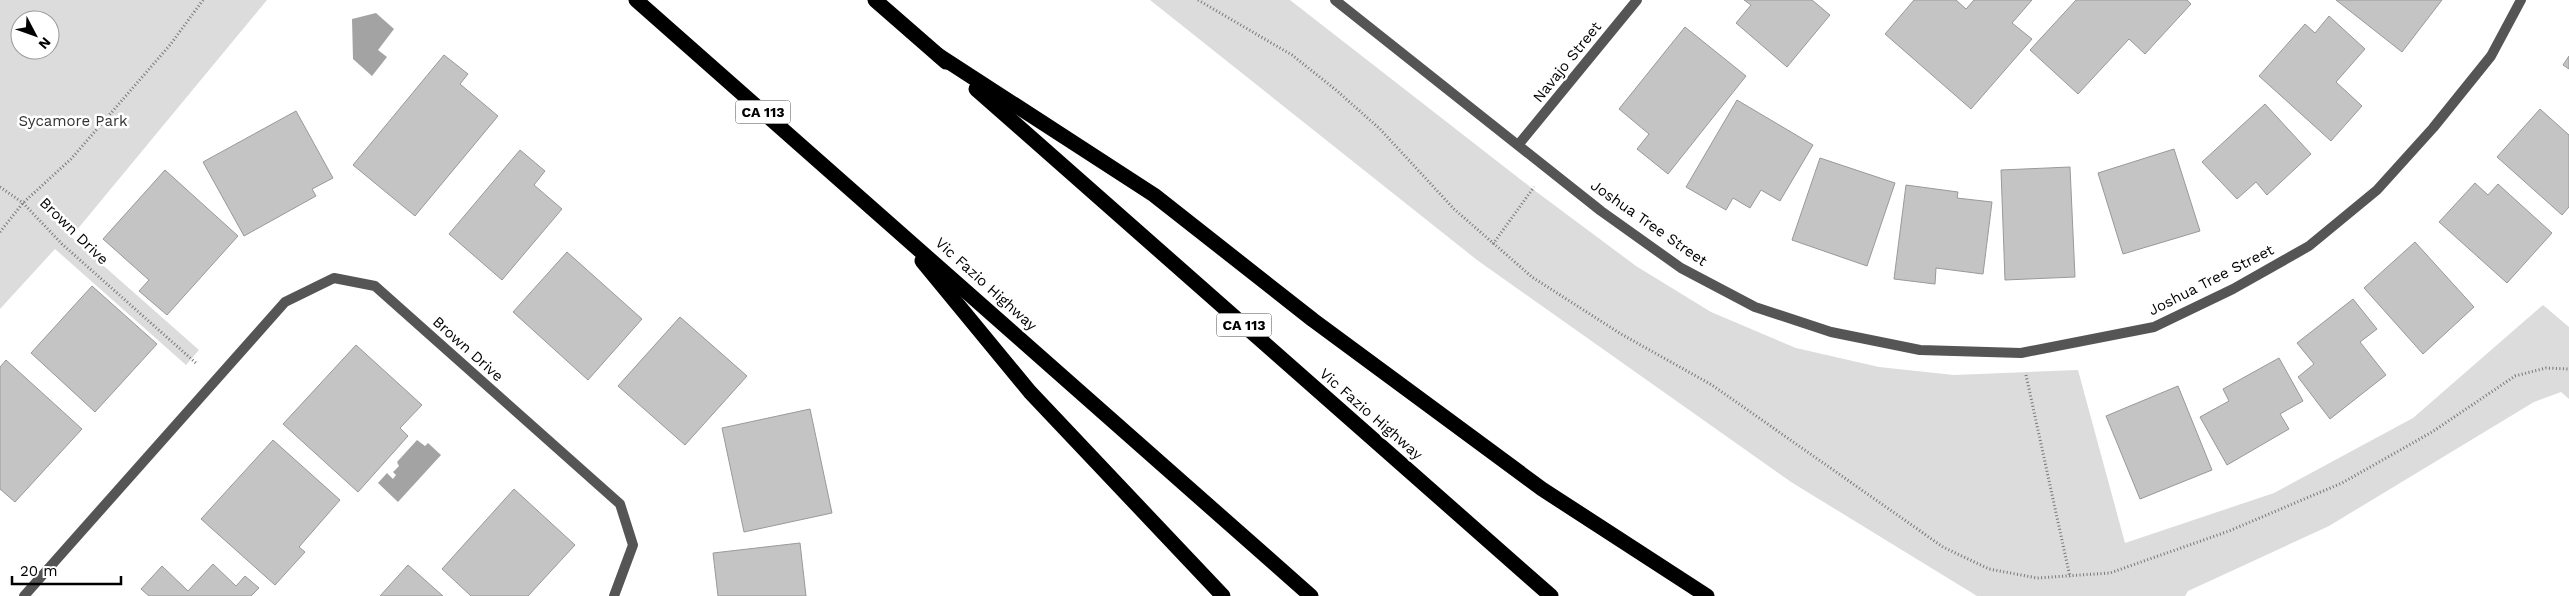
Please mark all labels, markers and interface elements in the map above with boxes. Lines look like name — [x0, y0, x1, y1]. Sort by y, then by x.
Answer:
north arrow — [10, 10, 60, 60]
street label: Navajo Street — [1529, 18, 1605, 106]
text: N — [35, 34, 54, 53]
road number: CA 113 — [736, 100, 790, 124]
park label: Sycamore Park — [18, 112, 128, 130]
street label: Joshua Tree Street — [1587, 176, 1711, 270]
street label: Brown Drive — [36, 194, 112, 268]
street label: Vic Fazio Highway — [931, 234, 1041, 335]
street label: Joshua Tree Street — [2145, 240, 2277, 319]
street label: Brown Drive — [429, 313, 507, 385]
road number: CA 113 — [1216, 314, 1272, 336]
street label: Vic Fazio Highway — [1316, 364, 1426, 464]
scale bar — [12, 554, 121, 586]
text: 20 m — [20, 562, 58, 580]

